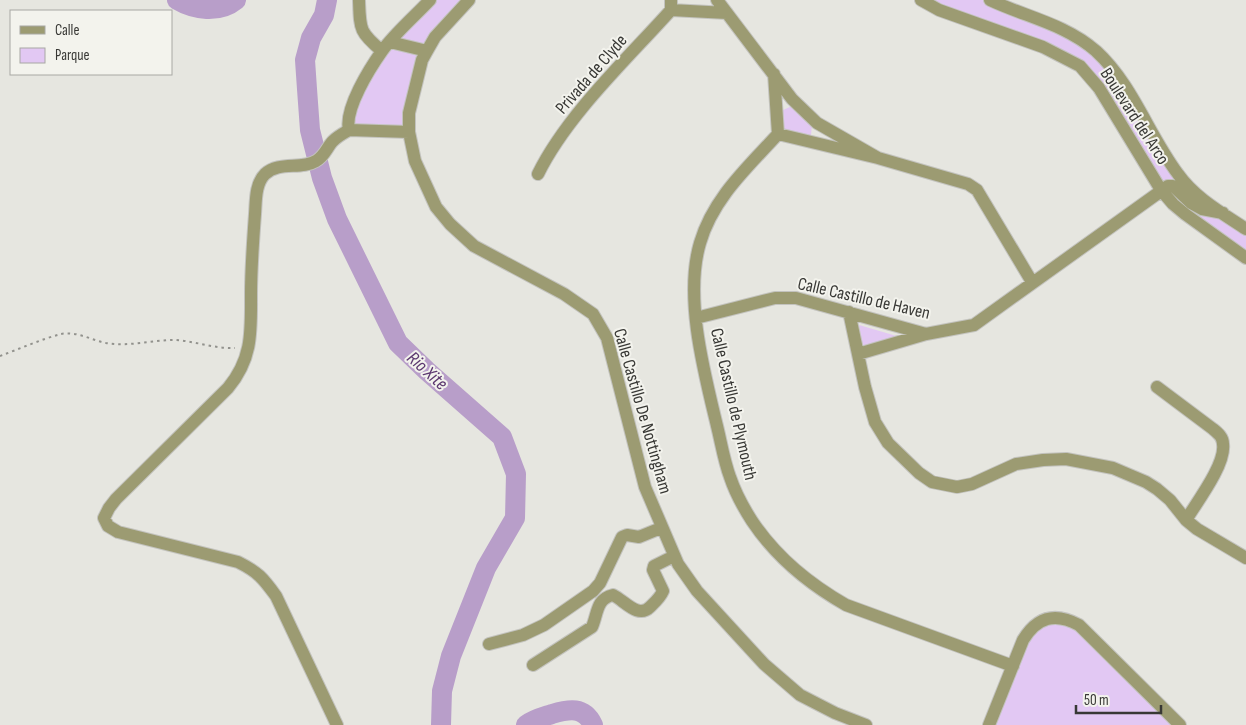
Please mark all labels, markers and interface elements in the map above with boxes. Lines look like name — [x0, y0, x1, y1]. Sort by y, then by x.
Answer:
legend — [10, 10, 172, 75]
text: Calle — [55, 21, 79, 40]
street label: Privada de Clyde — [551, 30, 632, 118]
text: Parque — [55, 46, 90, 65]
street label: Boulevard del Arco — [1096, 64, 1174, 168]
street label: Calle Castillo de Haven — [796, 273, 932, 324]
street label: Calle Castillo De Nottingham — [609, 326, 676, 496]
street label: Calle Castillo de Plymouth — [706, 326, 761, 482]
water label: Rio Xite — [402, 347, 453, 396]
scale bar — [1076, 682, 1161, 714]
text: 50 m — [1084, 691, 1109, 710]

